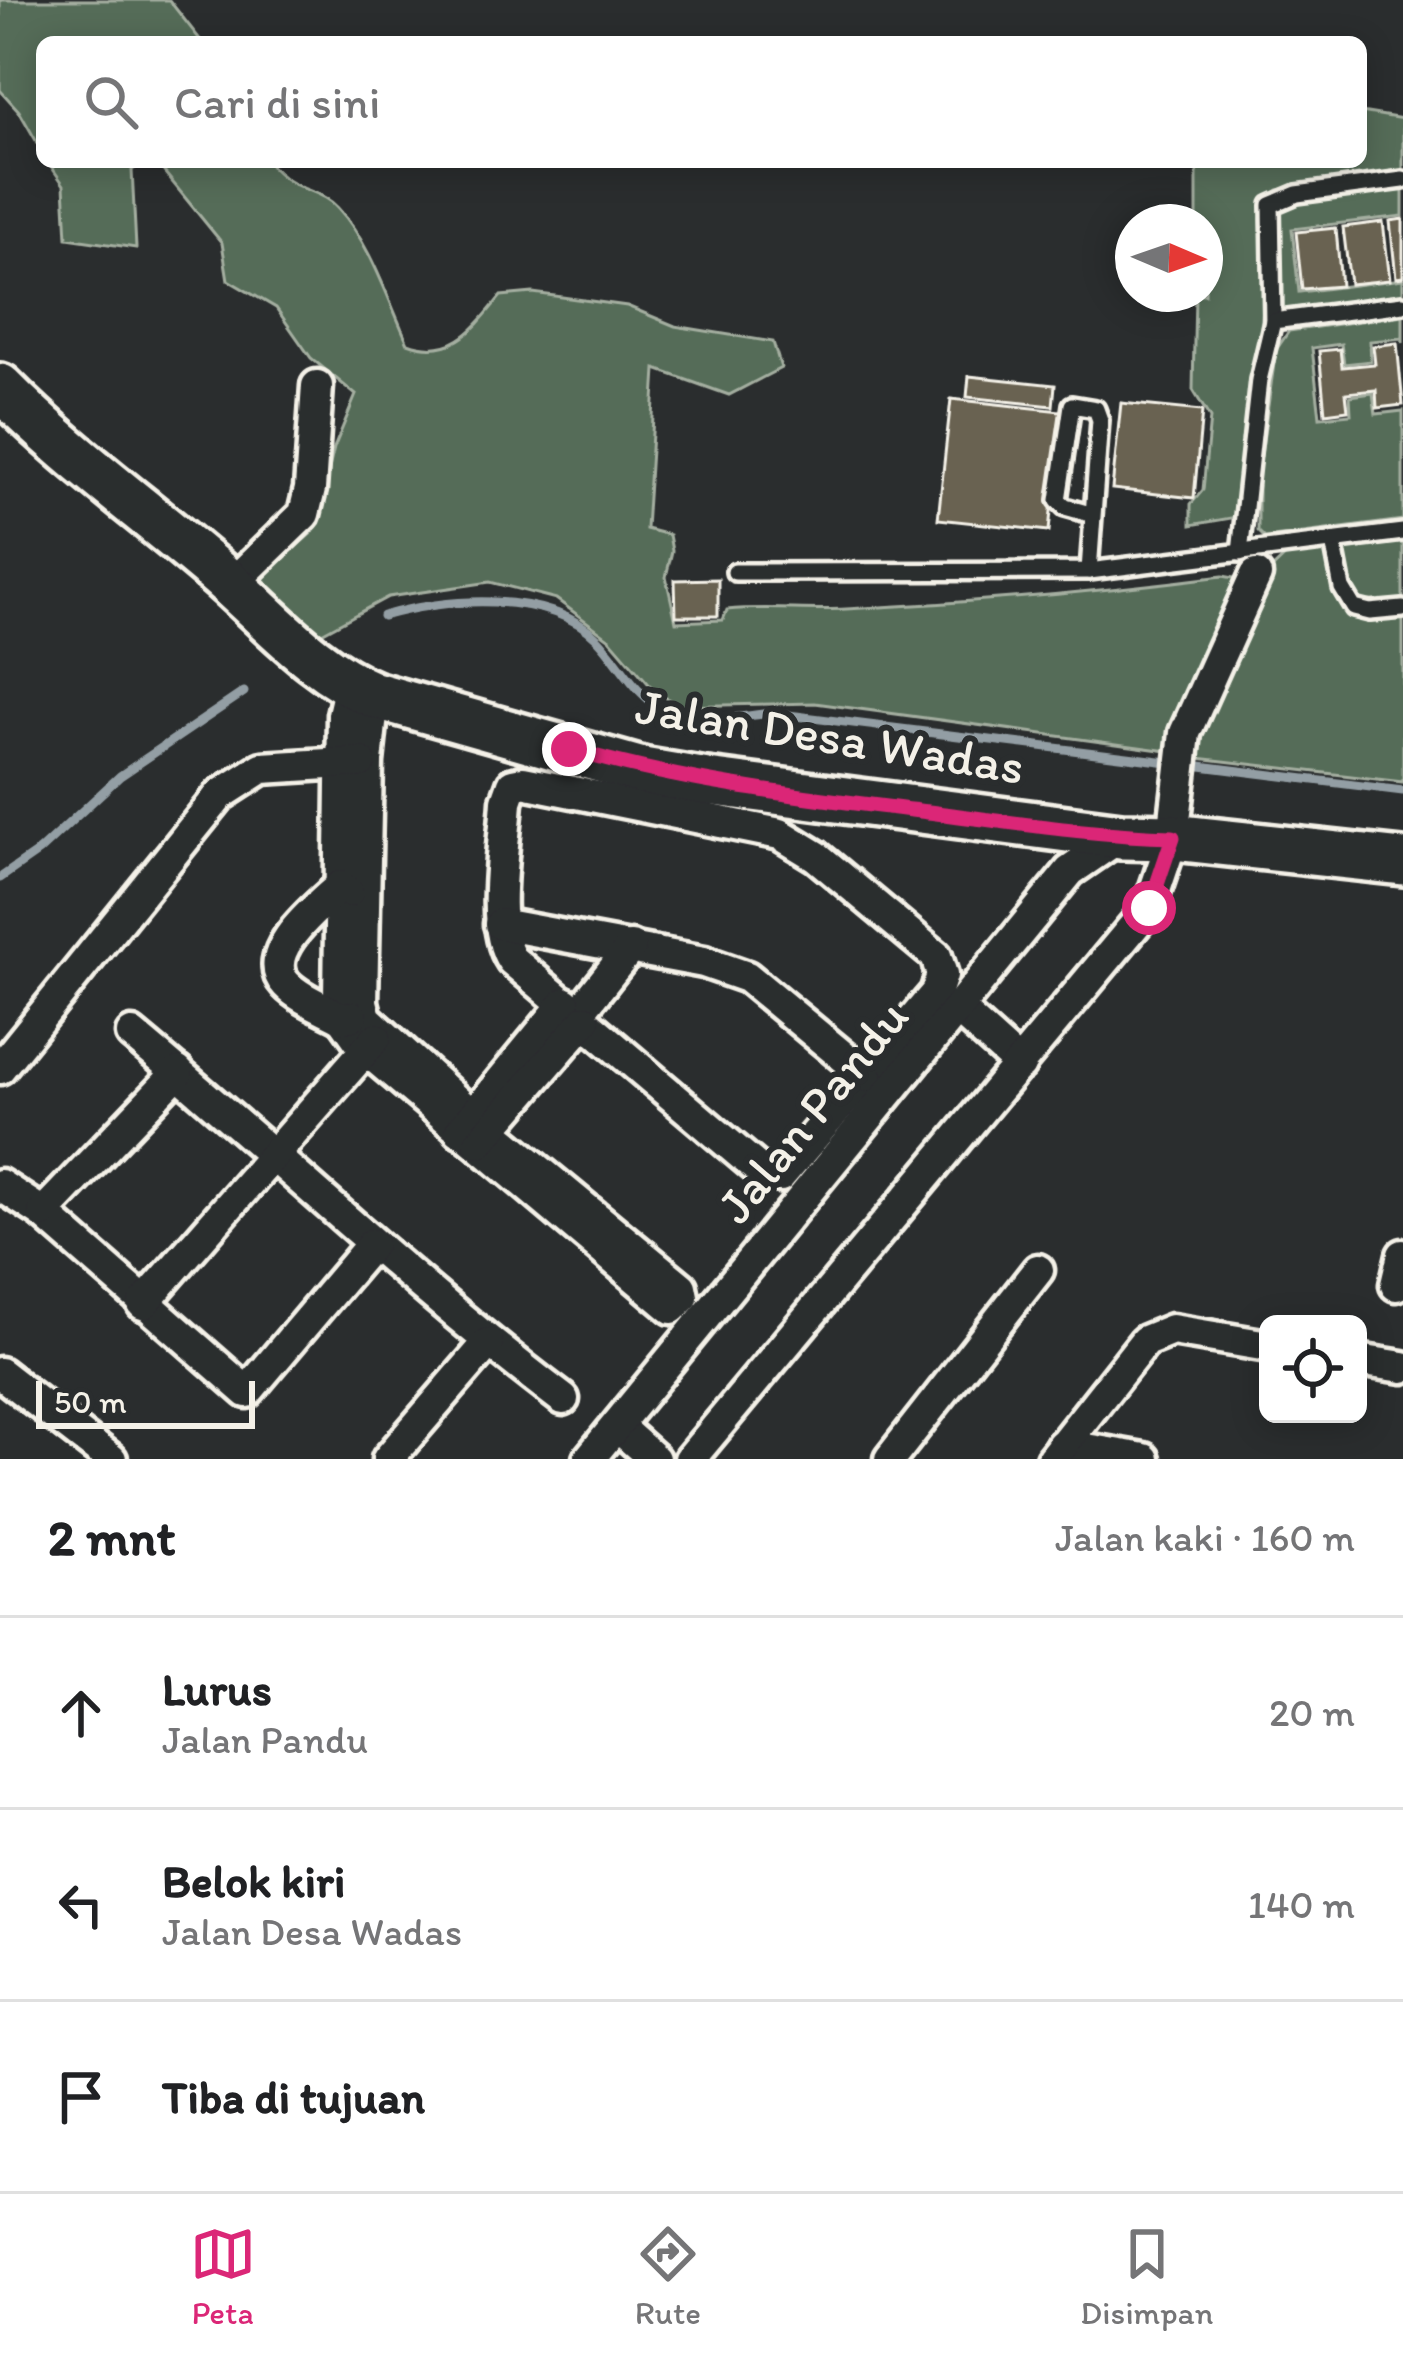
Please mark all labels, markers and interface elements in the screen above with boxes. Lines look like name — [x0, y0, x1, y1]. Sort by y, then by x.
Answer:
search box — [36, 36, 1367, 168]
icon: search — [78, 69, 144, 135]
text: Cari di sini — [174, 75, 380, 129]
north arrow — [1115, 204, 1223, 312]
street label: Jalan Desa Wadas — [631, 675, 1029, 797]
route end — [542, 722, 596, 776]
route start — [1122, 881, 1176, 935]
street label: Jalan Pandu — [704, 987, 920, 1235]
map controls — [1259, 1315, 1367, 1423]
button: locate — [1259, 1315, 1367, 1423]
scale bar — [36, 1375, 255, 1428]
text: 50 m — [54, 1382, 127, 1421]
text: 2 mnt — [48, 1507, 176, 1568]
text: Jalan kaki · 160 m — [1055, 1514, 1355, 1561]
text: Lurus — [162, 1662, 272, 1716]
icon: ahead — [48, 1680, 114, 1746]
text: 20 m — [1269, 1689, 1355, 1736]
text: Jalan Pandu — [162, 1716, 368, 1763]
text: Belok kiri — [162, 1854, 345, 1908]
icon: left — [48, 1872, 114, 1938]
text: 140 m — [1248, 1881, 1355, 1928]
text: Jalan Desa Wadas — [162, 1908, 462, 1955]
icon: arrive — [48, 2064, 114, 2130]
text: Tiba di tujuan — [162, 2070, 425, 2124]
tab: Peta — [190, 2221, 256, 2332]
tab: Rute — [635, 2221, 701, 2332]
tab: Disimpan — [1080, 2221, 1213, 2332]

